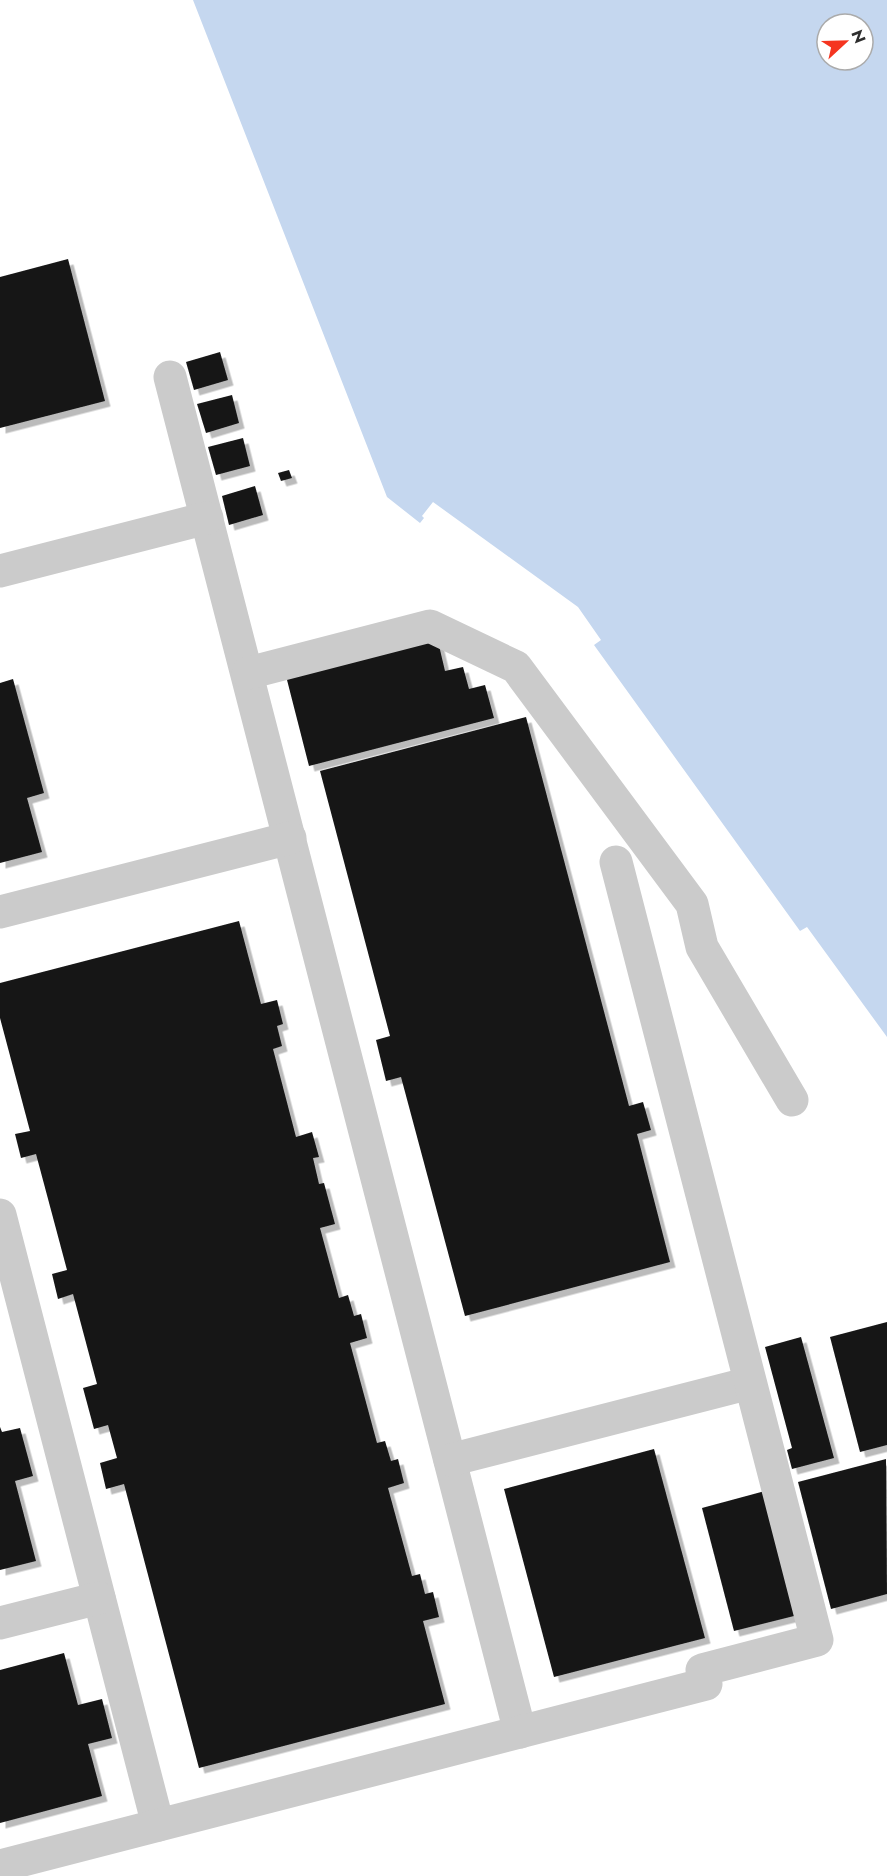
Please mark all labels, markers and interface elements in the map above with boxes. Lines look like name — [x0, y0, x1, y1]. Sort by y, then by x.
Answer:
north arrow — [815, 12, 875, 72]
text: N — [845, 26, 871, 47]

